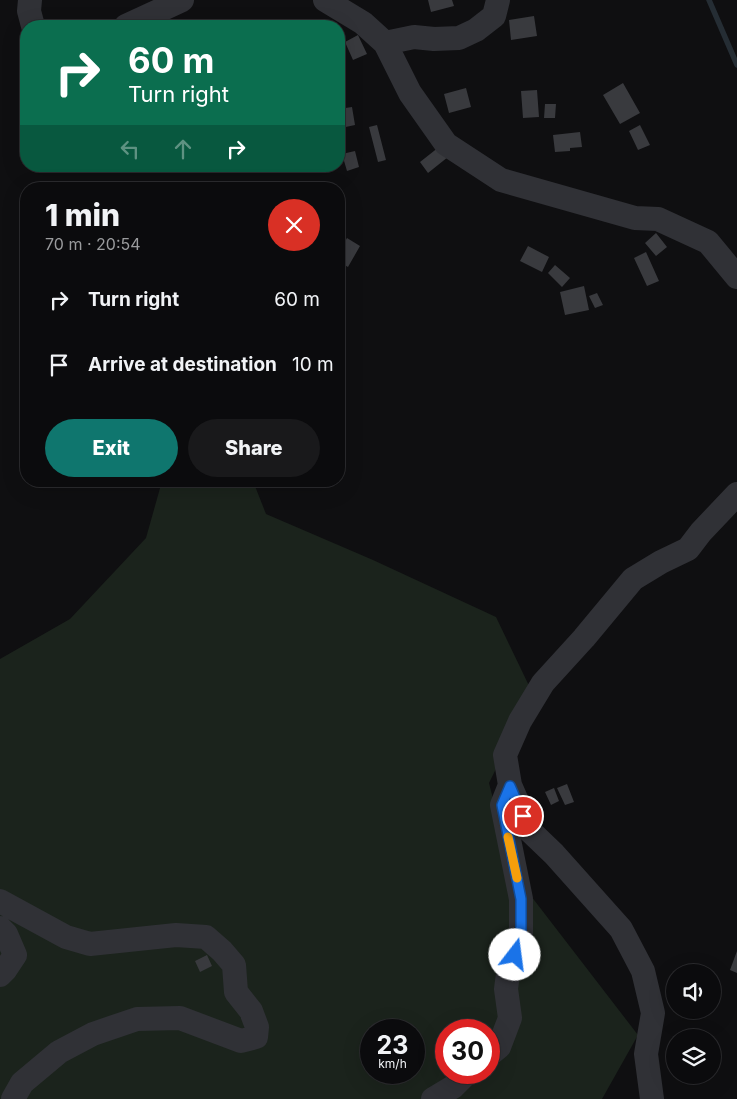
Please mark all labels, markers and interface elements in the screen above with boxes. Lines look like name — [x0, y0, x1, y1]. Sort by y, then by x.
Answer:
text: 60 m — [128, 39, 215, 81]
icon: right — [45, 40, 110, 105]
text: Turn right — [128, 81, 229, 107]
icon: left — [116, 135, 144, 163]
icon: ahead — [169, 135, 197, 163]
icon: right — [222, 135, 250, 163]
text: 1 min — [45, 197, 120, 233]
button: close — [268, 199, 320, 251]
text: 70 m · 20:54 — [45, 234, 141, 254]
icon: right — [45, 286, 73, 314]
text: Turn right — [88, 288, 179, 311]
text: 60 m — [274, 288, 320, 311]
icon: arrive — [45, 351, 73, 379]
text: Arrive at destination — [88, 353, 277, 376]
text: 10 m — [292, 353, 334, 376]
button: Exit — [45, 419, 178, 477]
button: Share — [188, 419, 320, 477]
pin — [502, 795, 544, 837]
icon: arrive — [509, 802, 537, 830]
position arrow — [488, 928, 540, 980]
map controls — [666, 964, 721, 1084]
button: sound — [666, 964, 721, 1019]
speed limit sign: 30 — [435, 1019, 500, 1084]
button: layers — [666, 1029, 721, 1084]
text: 23 — [377, 1030, 408, 1060]
text: km/h — [378, 1056, 407, 1071]

